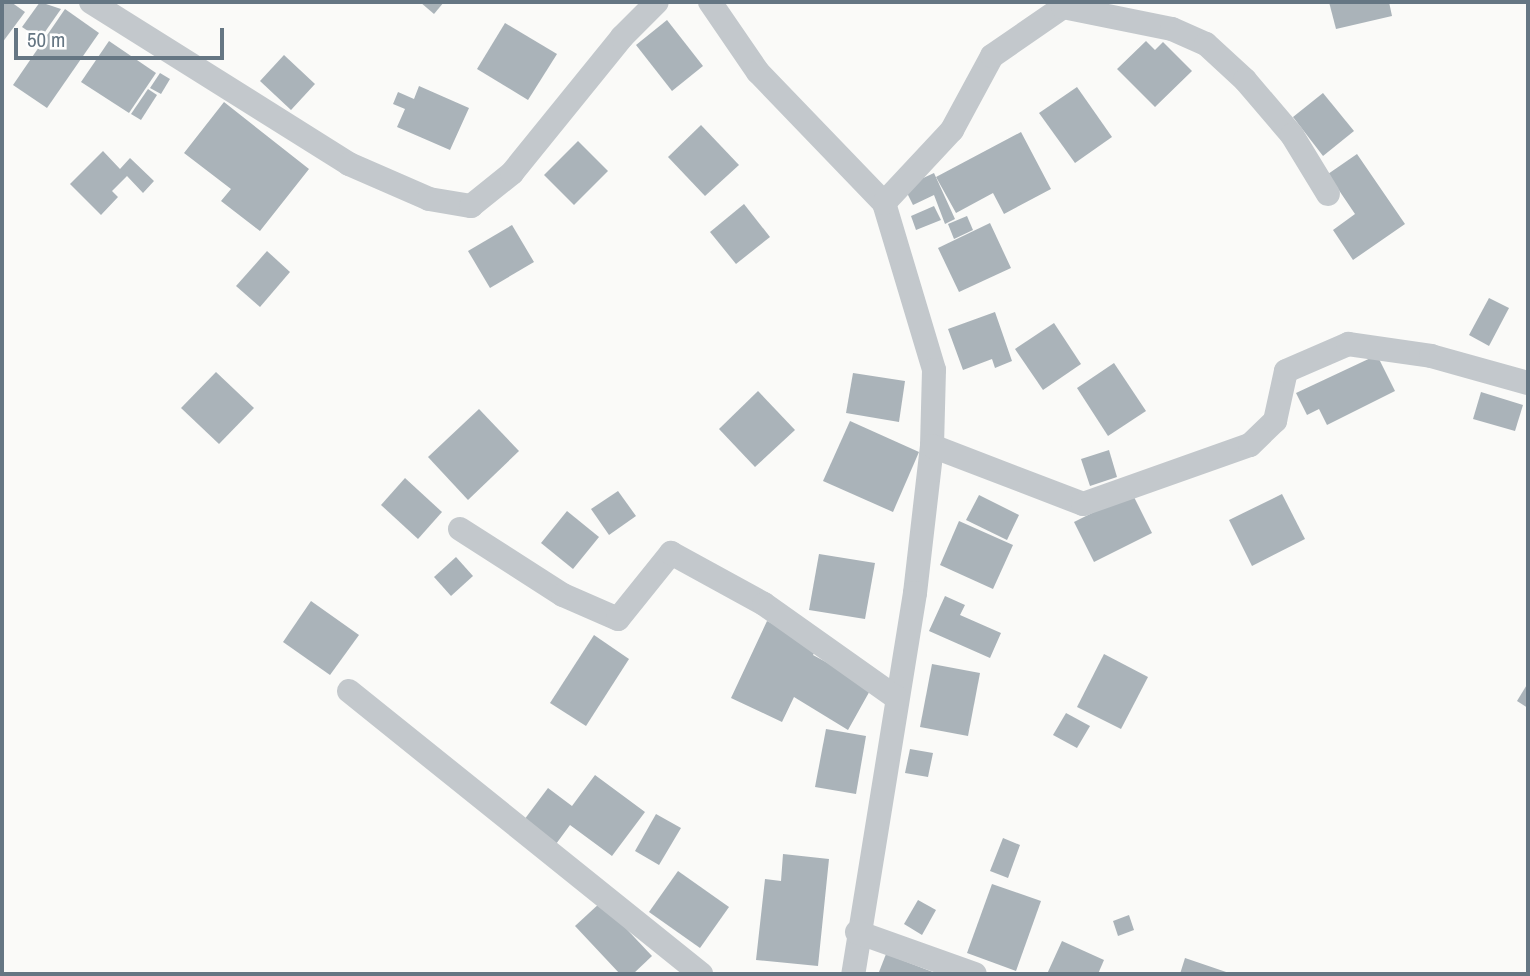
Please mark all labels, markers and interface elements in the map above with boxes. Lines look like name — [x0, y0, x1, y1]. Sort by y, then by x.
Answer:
scale bar — [18, 14, 228, 58]
text: 50 m — [27, 25, 65, 54]

